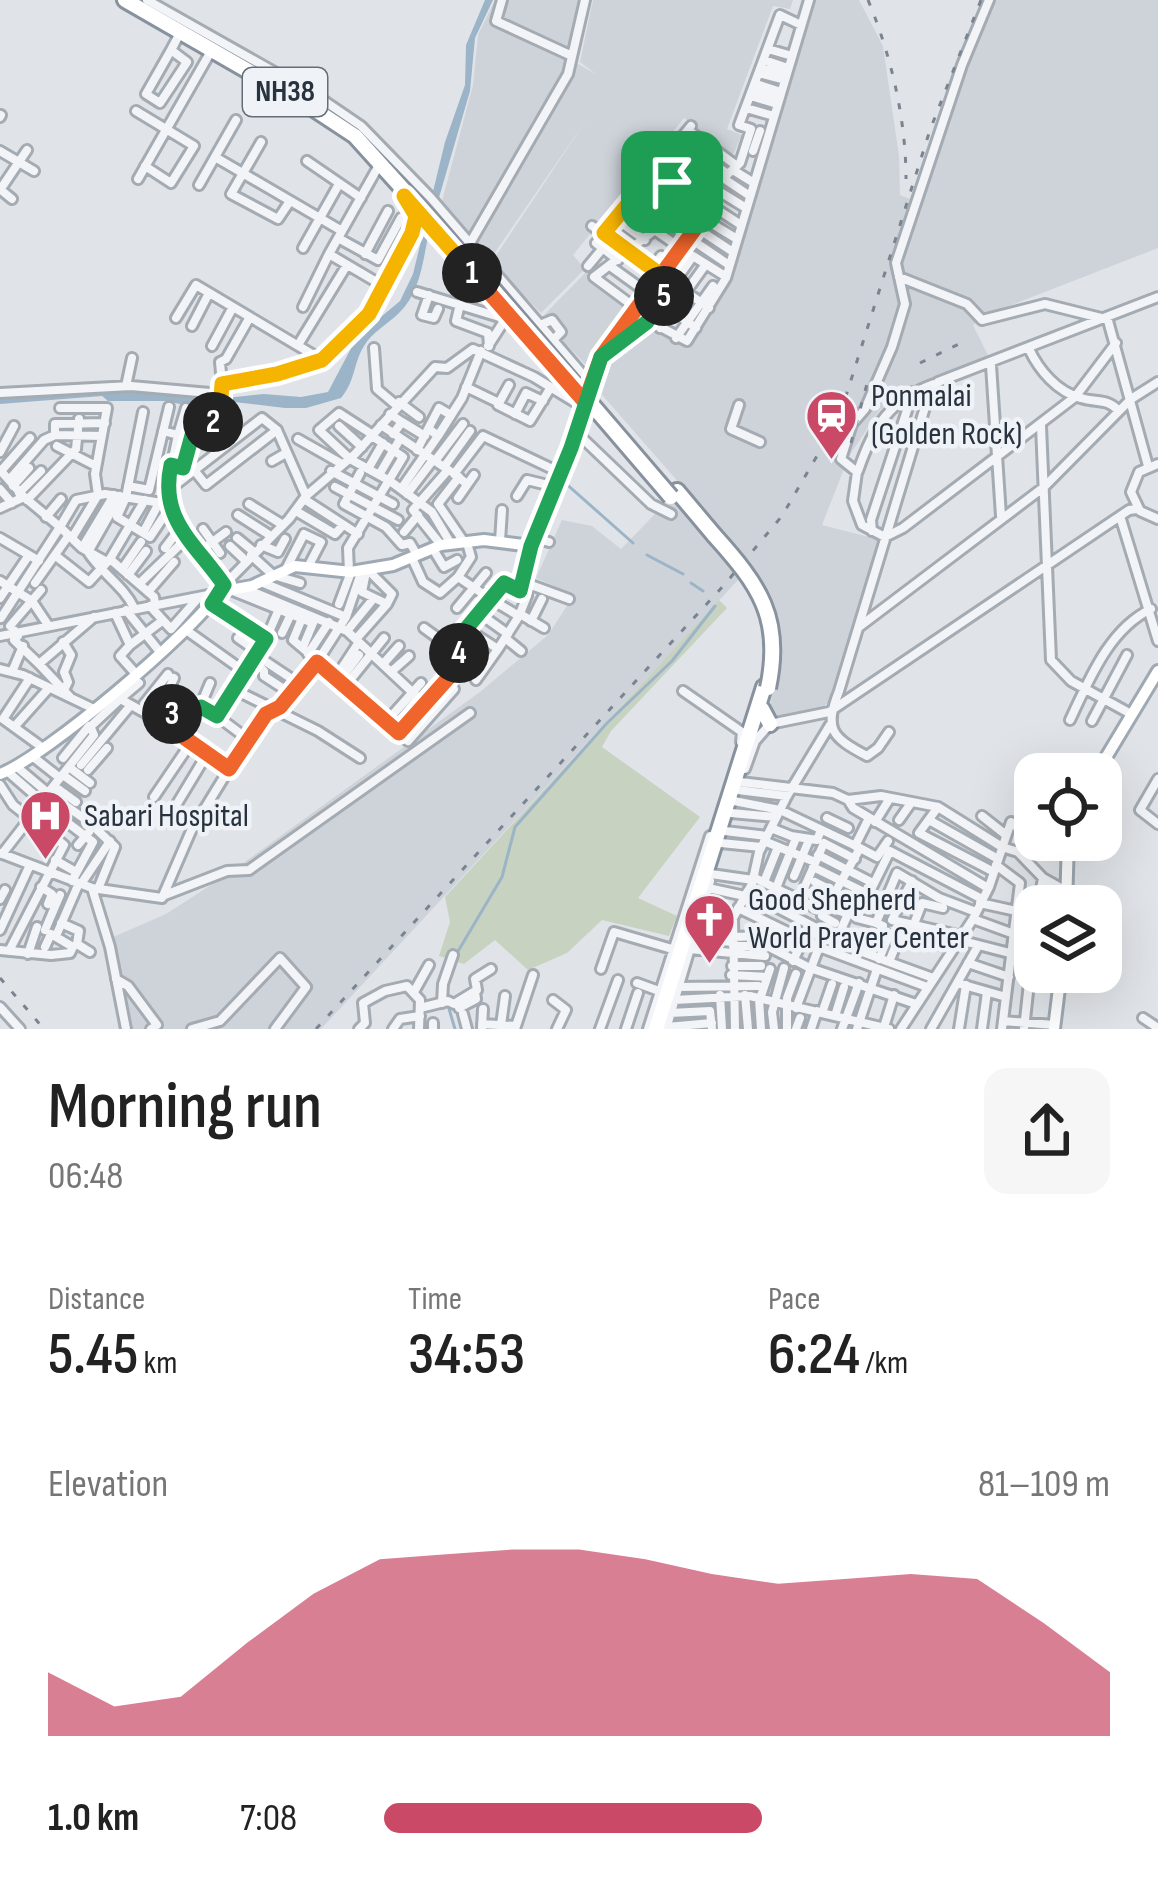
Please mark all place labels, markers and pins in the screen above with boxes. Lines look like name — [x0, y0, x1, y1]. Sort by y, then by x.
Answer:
pin — [621, 131, 723, 233]
pin: 1 — [442, 243, 502, 303]
pin: 5 — [634, 266, 694, 326]
place label: Ponmalai (Golden Rock) — [871, 376, 1022, 454]
station icon: Ponmalai (Golden Rock) — [804, 387, 860, 461]
pin: 2 — [183, 392, 243, 452]
pin: 4 — [429, 623, 489, 683]
pin: 3 — [142, 684, 202, 744]
hospital icon: Sabari Hospital — [17, 788, 73, 862]
place label: Sabari Hospital — [84, 796, 249, 836]
place label: Good Shepherd World Prayer Center — [748, 880, 969, 958]
church icon: Good Shepherd World Prayer Center — [681, 891, 737, 965]

